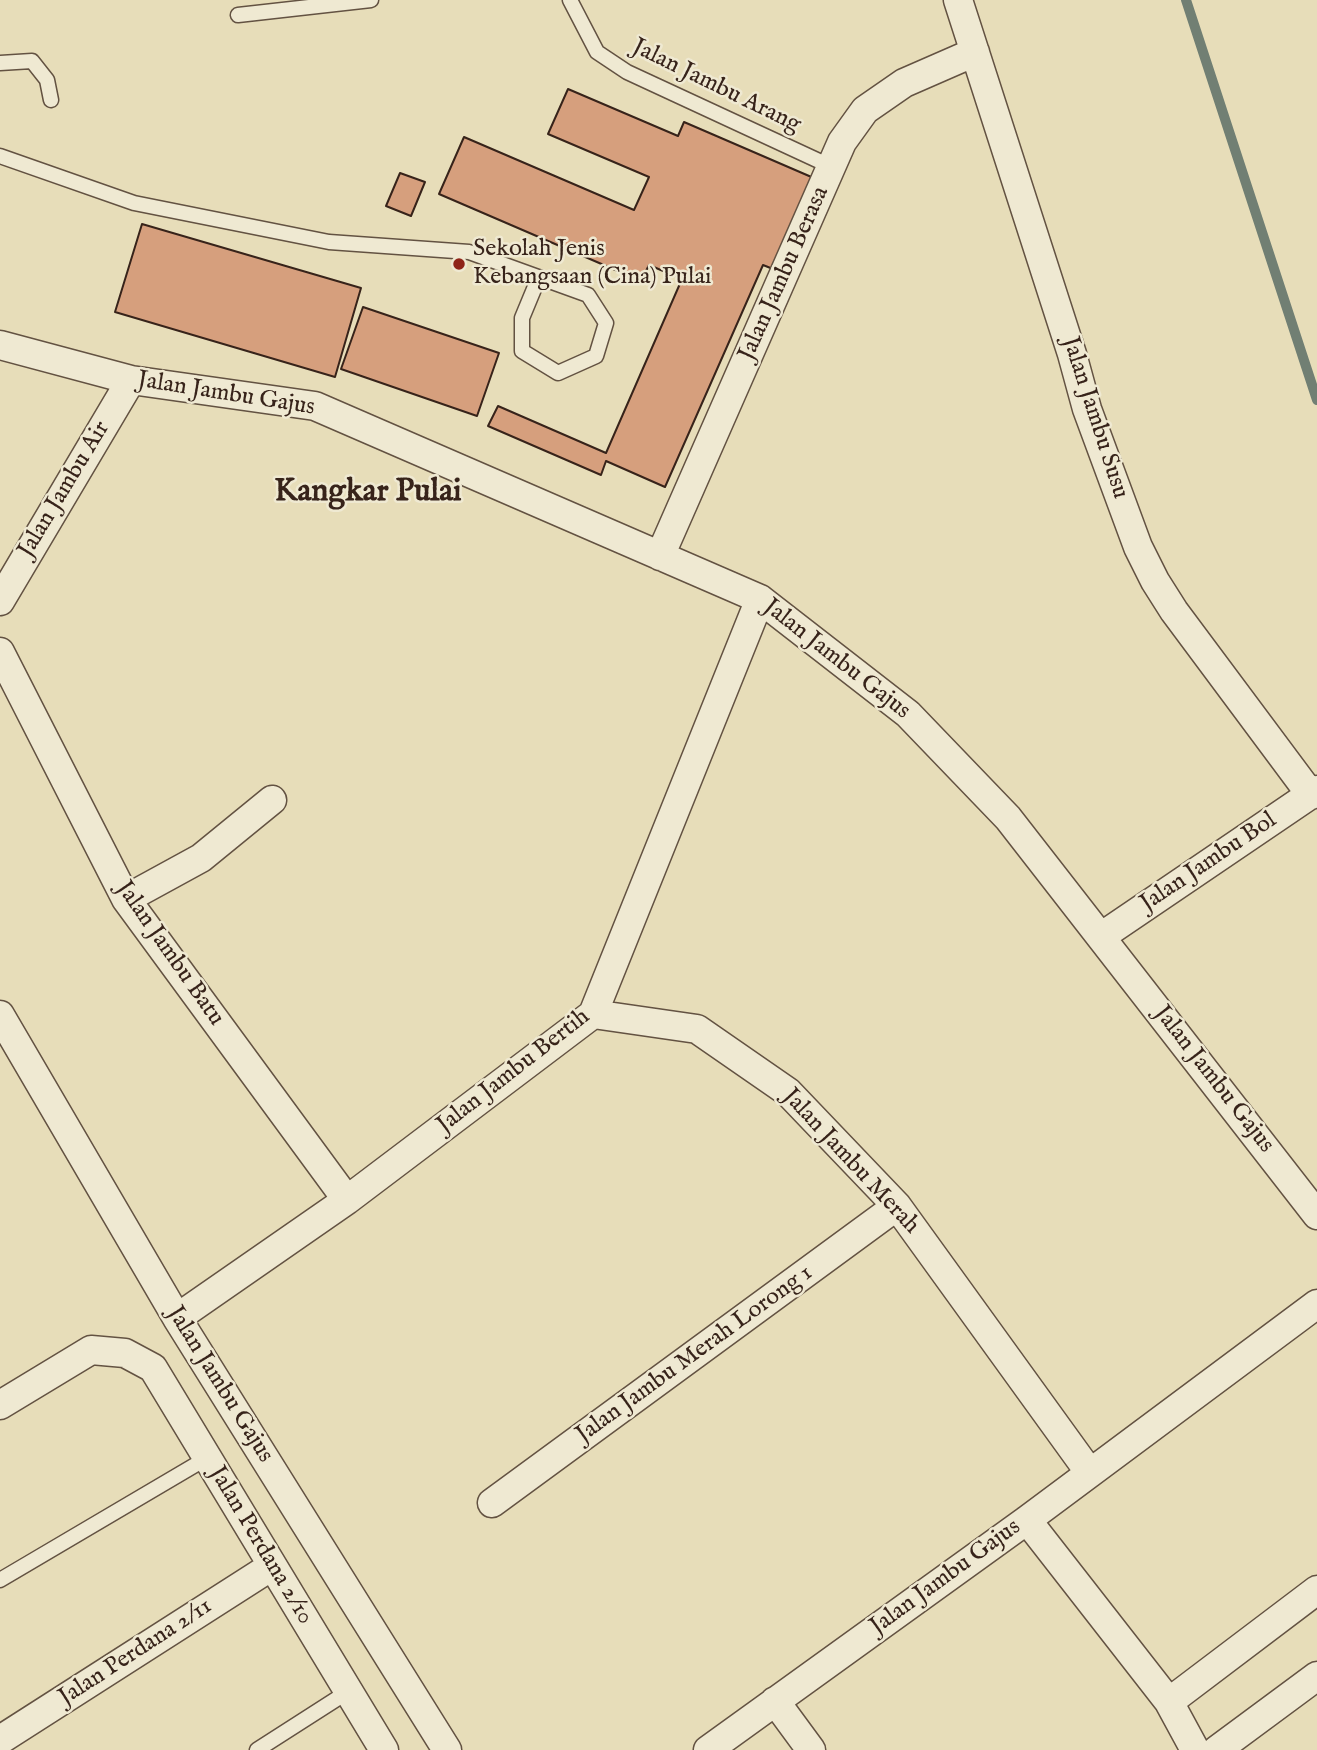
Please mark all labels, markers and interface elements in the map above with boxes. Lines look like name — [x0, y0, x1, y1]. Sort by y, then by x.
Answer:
street label: Jalan Jambu Arang — [627, 34, 805, 140]
street label: Jalan Jambu Berasa — [734, 182, 836, 366]
place label: Sekolah Jenis Kebangsaan (Cina) Pulai — [473, 236, 711, 292]
marker: Sekolah Jenis Kebangsaan (Cina) Pulai — [451, 256, 467, 272]
street label: Jalan Jambu Susu — [1054, 333, 1134, 503]
street label: Jalan Jambu Gajus — [135, 367, 317, 423]
street label: Jalan Jambu Air — [13, 416, 117, 564]
district label: Kangkar Pulai — [274, 474, 462, 512]
street label: Jalan Jambu Gajus — [757, 594, 915, 726]
street label: Jalan Jambu Bol — [1135, 807, 1283, 919]
street label: Jalan Jambu Batu — [108, 876, 230, 1032]
street label: Jalan Jambu Gajus — [1147, 1001, 1279, 1159]
street label: Jalan Jambu Bertih — [432, 1003, 596, 1141]
street label: Jalan Jambu Merah — [775, 1083, 925, 1241]
street label: Jalan Jambu Merah Lorong 1 — [571, 1260, 819, 1450]
street label: Jalan Jambu Gajus — [159, 1302, 279, 1468]
street label: Jalan Perdana 2/10 — [201, 1462, 319, 1630]
street label: Jalan Jambu Gajus — [865, 1514, 1027, 1642]
street label: Jalan Perdana 2/11 — [54, 1593, 218, 1713]

